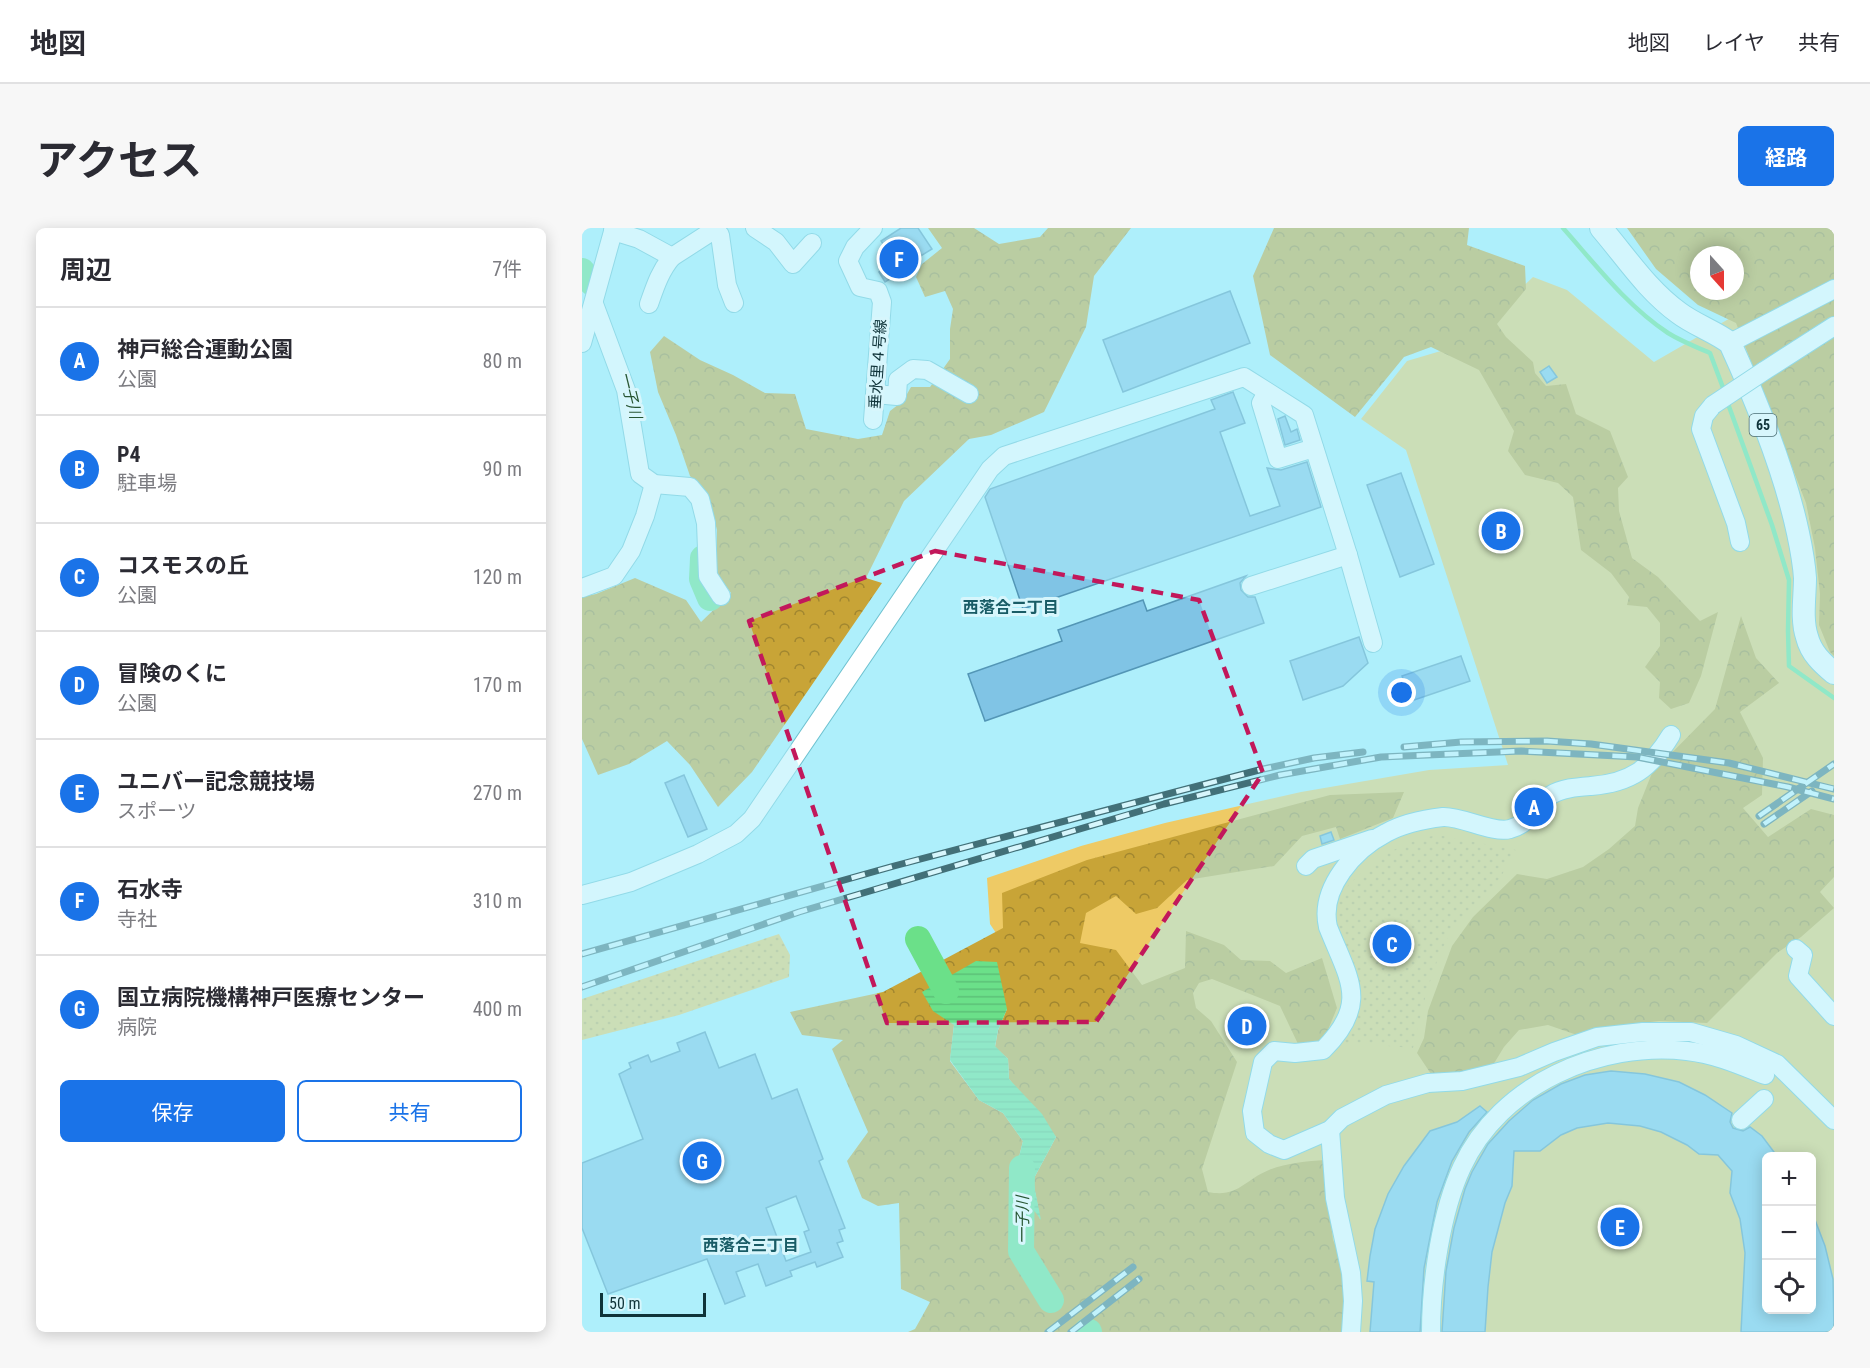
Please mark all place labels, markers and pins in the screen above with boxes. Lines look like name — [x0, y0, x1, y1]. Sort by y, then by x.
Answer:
pin: F — [880, 237, 918, 282]
pin: B — [1482, 508, 1520, 554]
pin: A — [1514, 784, 1554, 830]
pin: C — [1372, 922, 1412, 966]
pin: D — [1228, 1004, 1266, 1048]
pin: G — [682, 1138, 722, 1184]
pin: E — [1600, 1204, 1640, 1250]

